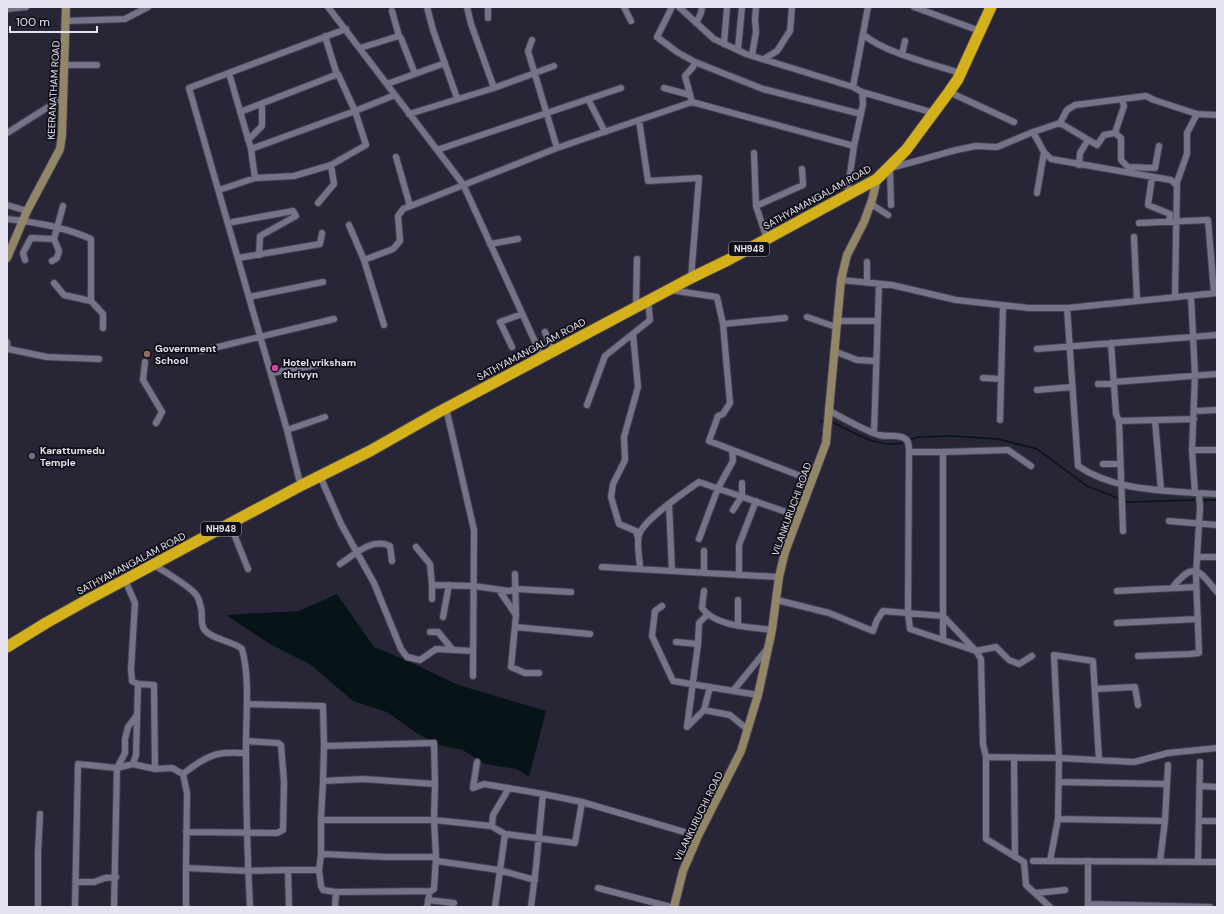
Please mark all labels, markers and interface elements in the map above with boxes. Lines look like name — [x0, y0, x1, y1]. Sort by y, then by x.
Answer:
scale bar — [10, 8, 97, 34]
text: 100 m — [16, 14, 50, 30]
street label: KEERANATHAM ROAD — [44, 40, 63, 140]
street label: SATHYAMANGALAM ROAD — [761, 162, 874, 233]
road number: NH948 — [729, 242, 769, 256]
street label: SATHYAMANGALAM ROAD — [474, 315, 588, 384]
place label: Government School — [155, 342, 216, 367]
marker: Government School — [142, 349, 152, 359]
place label: Hotel vriksham thrivyn — [283, 356, 356, 381]
marker: Hotel vriksham thrivyn — [270, 363, 280, 373]
place label: Karattumedu Temple — [40, 444, 105, 469]
marker: Karattumedu Temple — [27, 451, 37, 461]
street label: VILANKURUCHI ROAD — [769, 461, 814, 558]
road number: NH948 — [201, 522, 241, 536]
street label: SATHYAMANGALAM ROAD — [74, 529, 188, 598]
street label: VILANKURUCHI ROAD — [671, 769, 726, 863]

